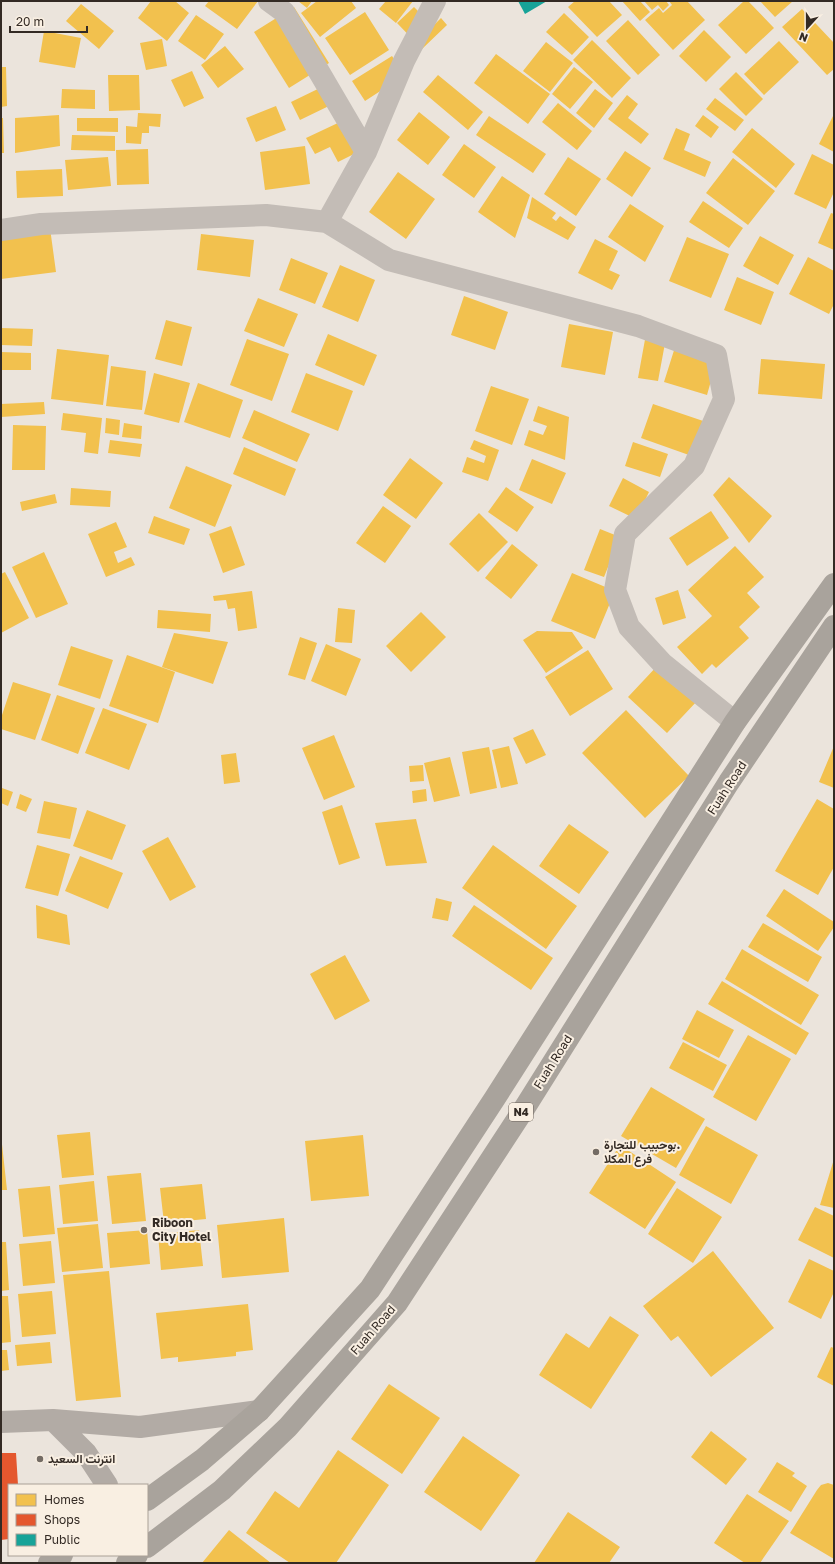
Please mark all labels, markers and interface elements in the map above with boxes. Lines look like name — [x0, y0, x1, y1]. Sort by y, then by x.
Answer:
scale bar — [10, 8, 87, 34]
north arrow — [787, 8, 827, 48]
text: 20 m — [16, 14, 44, 29]
text: N — [797, 30, 809, 45]
street label: Fuah Road — [704, 758, 749, 817]
street label: Fuah Road — [530, 1032, 575, 1092]
road number: N4 — [509, 1103, 533, 1121]
place label: بوحبيب للتجارة. فرع المكلا — [604, 1137, 680, 1167]
marker: بوحبيب للتجارة. فرع المكلا — [591, 1147, 601, 1157]
place label: Riboon City Hotel — [152, 1215, 211, 1244]
marker: Riboon City Hotel — [139, 1225, 149, 1235]
street label: Fuah Road — [347, 1302, 398, 1358]
place label: انترنت السعيد — [48, 1451, 115, 1467]
marker: انترنت السعيد — [35, 1454, 45, 1464]
legend — [8, 1484, 148, 1556]
text: Homes — [44, 1492, 84, 1507]
text: Shops — [44, 1512, 80, 1527]
text: Public — [44, 1532, 81, 1547]

